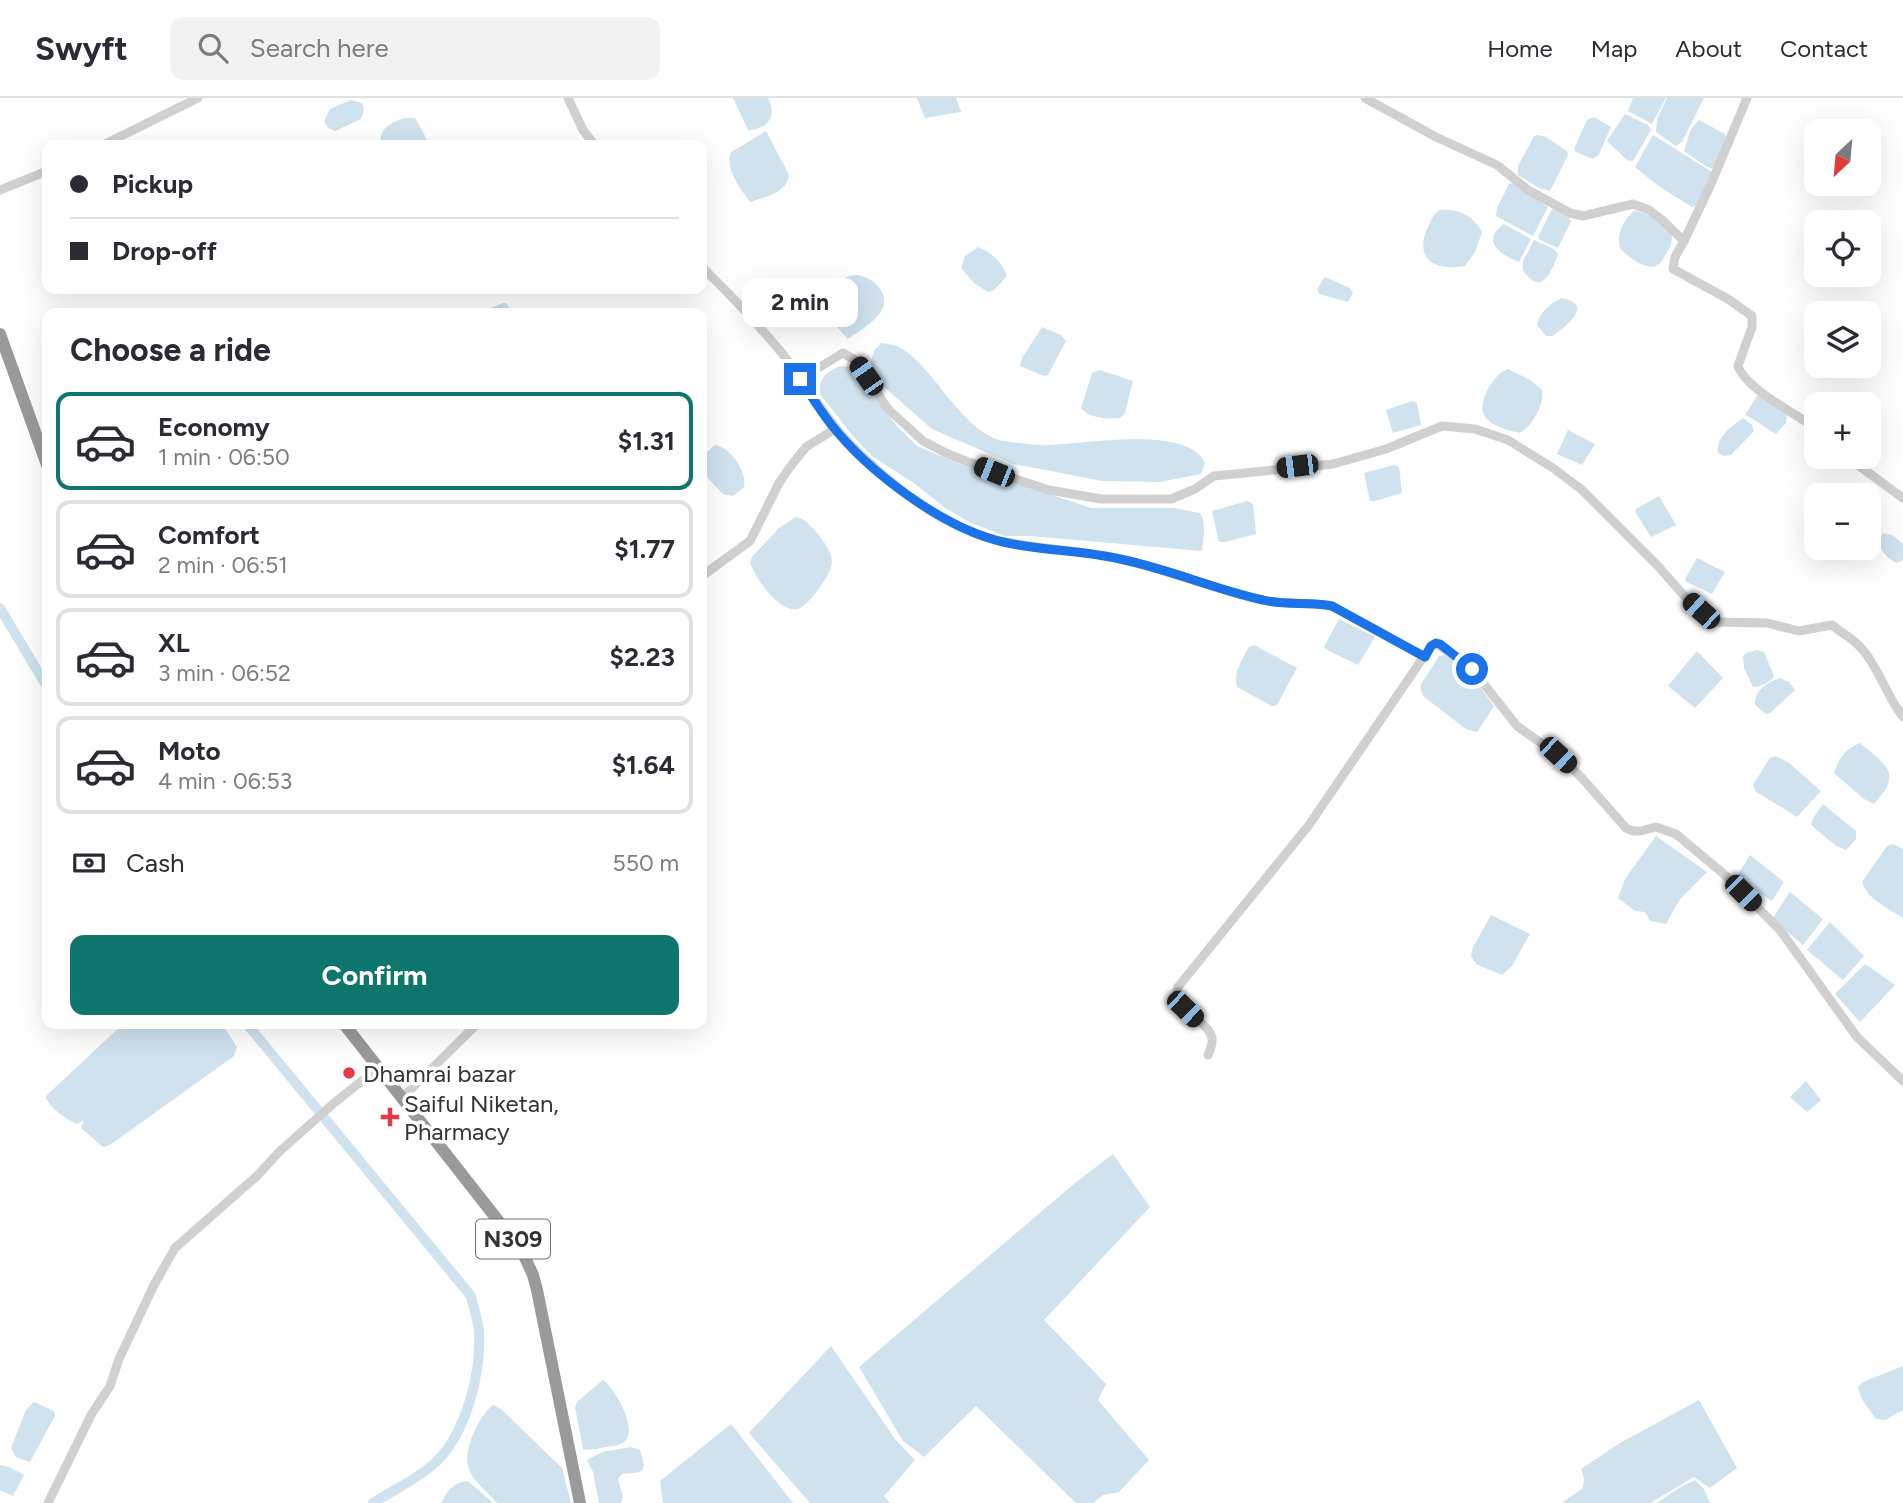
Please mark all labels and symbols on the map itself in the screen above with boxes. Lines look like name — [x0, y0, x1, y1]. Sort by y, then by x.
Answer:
north arrow — [1804, 119, 1881, 196]
callout: 2 min — [742, 278, 858, 327]
car — [846, 353, 887, 399]
route end — [784, 363, 816, 395]
car — [1275, 453, 1320, 479]
car — [971, 454, 1018, 490]
car — [1679, 589, 1724, 633]
route start — [1456, 653, 1488, 685]
car — [1536, 733, 1581, 777]
car — [1721, 871, 1766, 915]
car — [1163, 987, 1208, 1031]
place label: Dhamrai bazar — [363, 1059, 516, 1088]
marker: Dhamrai bazar — [341, 1065, 357, 1081]
place label: Saiful Niketan, Pharmacy — [404, 1089, 559, 1146]
marker: Saiful Niketan, Pharmacy — [382, 1109, 398, 1125]
road number: N309 — [476, 1220, 550, 1258]

